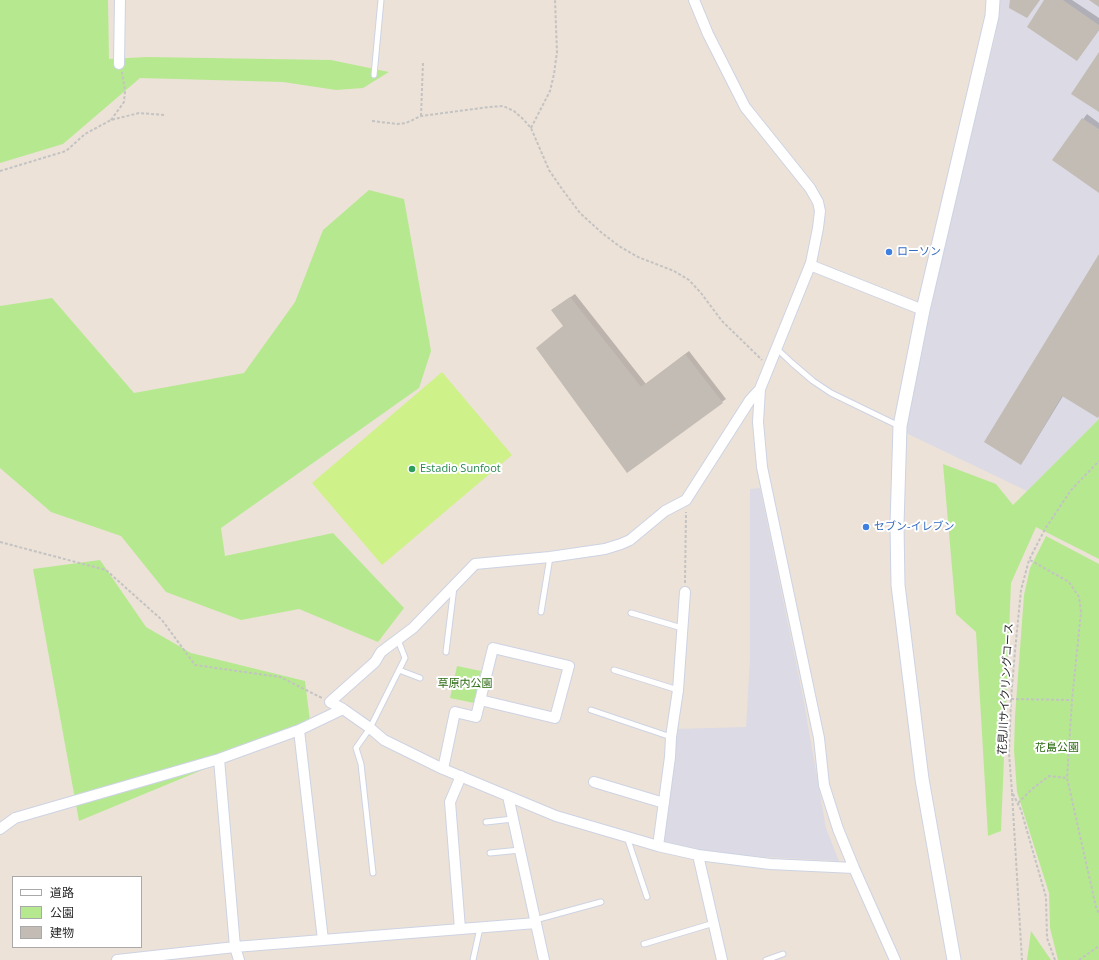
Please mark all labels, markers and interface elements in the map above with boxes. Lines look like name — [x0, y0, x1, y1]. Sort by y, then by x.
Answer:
place label: ローソン — [897, 245, 941, 259]
marker: ローソン — [884, 247, 894, 257]
place label: Estadio Sunfoot — [420, 462, 501, 476]
marker: Estadio Sunfoot — [407, 464, 417, 474]
place label: セブン-イレブン — [874, 520, 955, 534]
marker: セブン-イレブン — [861, 522, 871, 532]
street label: 花見川サイクリングコース — [996, 623, 1016, 755]
park label: 草原内公園 — [438, 677, 492, 691]
park label: 花島公園 — [1035, 741, 1079, 755]
legend — [12, 876, 142, 948]
text: 道路 — [50, 884, 74, 901]
text: 公園 — [50, 904, 74, 921]
text: 建物 — [50, 924, 74, 941]

